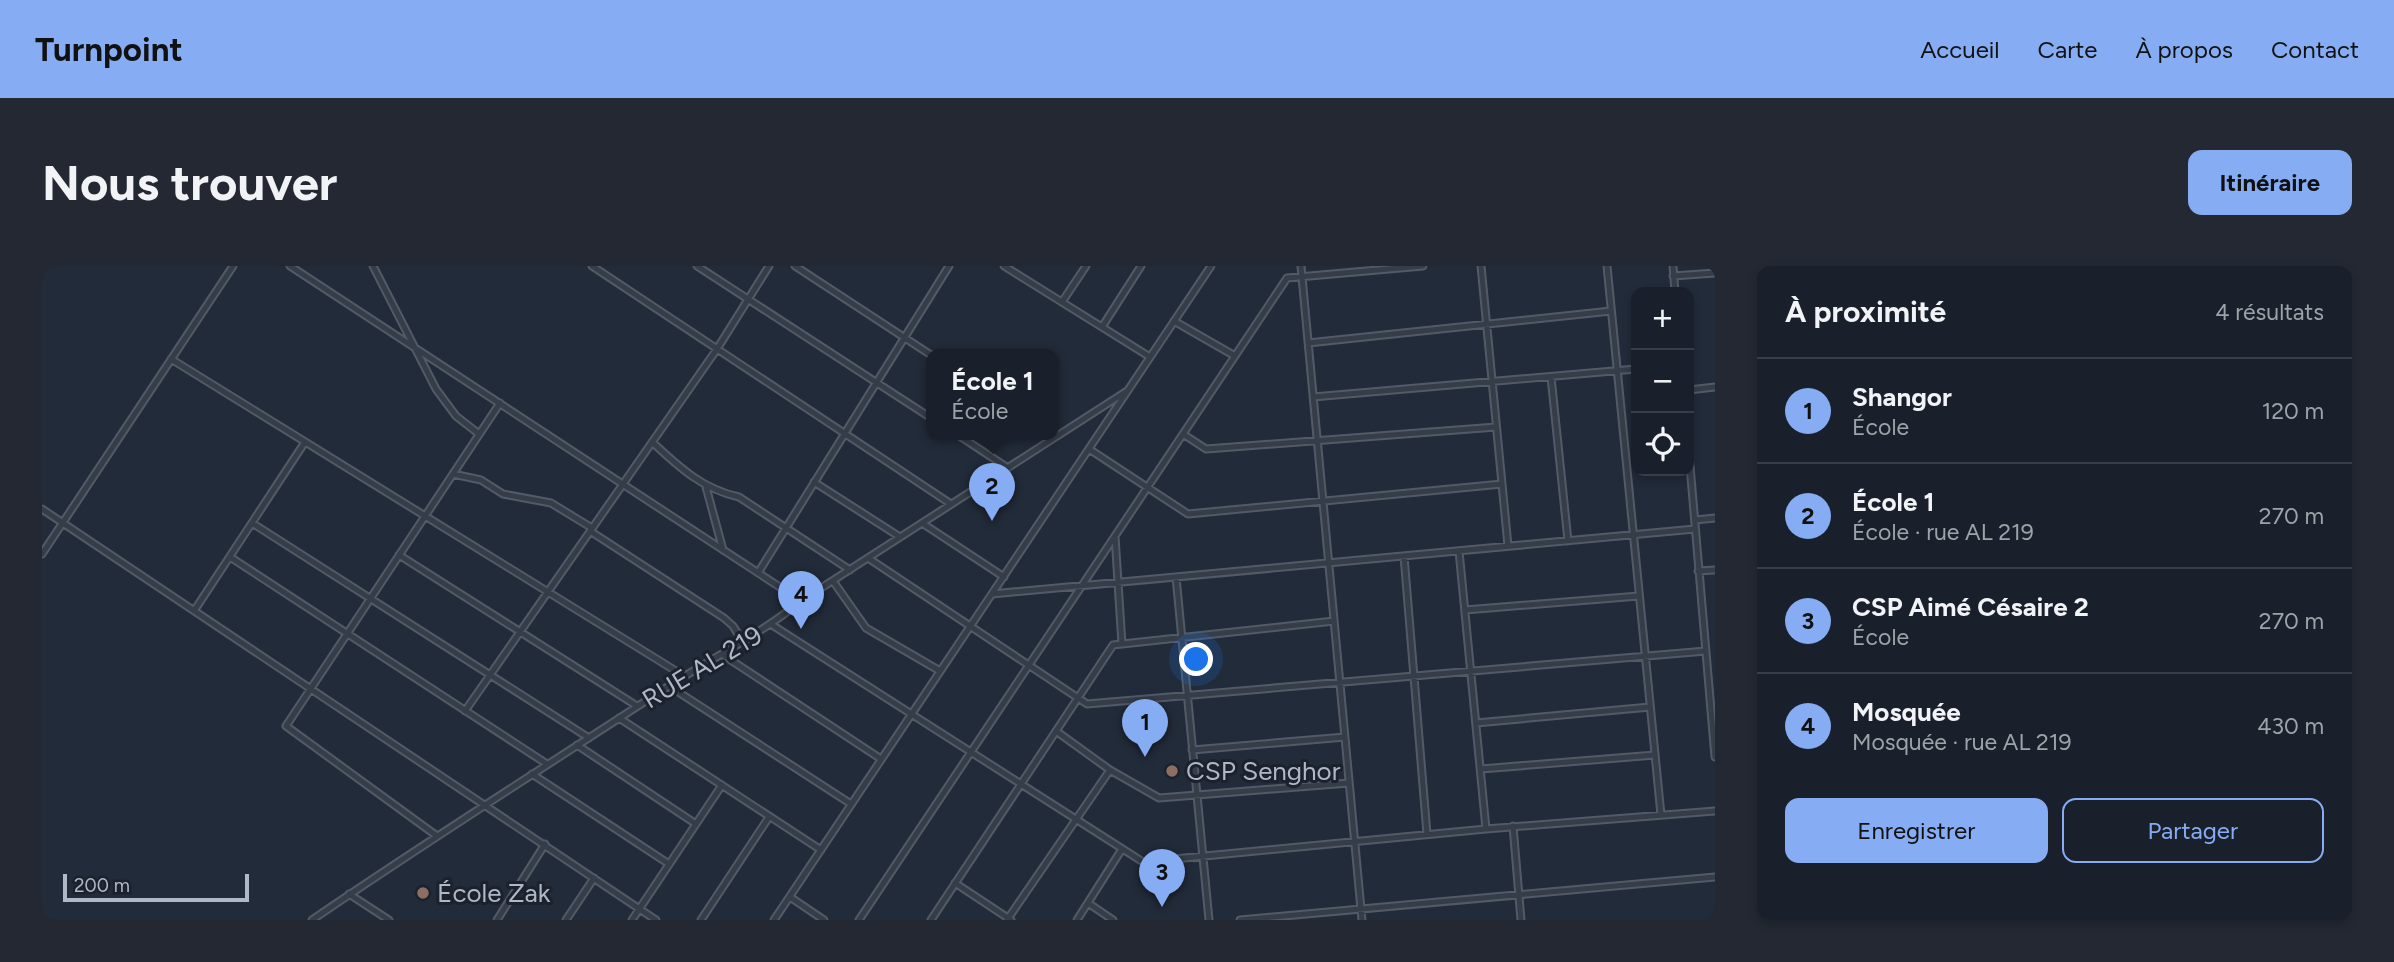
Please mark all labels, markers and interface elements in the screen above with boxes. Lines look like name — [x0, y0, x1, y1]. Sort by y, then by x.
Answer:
text: Turnpoint — [35, 30, 183, 69]
text: Accueil — [1920, 35, 2000, 64]
text: Carte — [2038, 35, 2097, 64]
text: À propos — [2135, 35, 2233, 64]
text: Contact — [2271, 35, 2359, 64]
button: Itinéraire — [2188, 150, 2352, 215]
text: Nous trouver — [42, 153, 337, 212]
map controls — [1631, 287, 1694, 476]
button: + — [1631, 287, 1694, 350]
text: À proximité — [1785, 293, 1946, 330]
text: 4 résultats — [2215, 298, 2324, 326]
popup — [926, 349, 1059, 440]
button: − — [1631, 350, 1694, 413]
text: École 1 — [951, 365, 1034, 397]
text: Shangor — [1852, 381, 1952, 413]
text: École — [951, 397, 1008, 425]
text: 1 — [1803, 397, 1813, 425]
text: 120 m — [2262, 397, 2324, 425]
button: locate — [1631, 413, 1694, 476]
text: École — [1852, 413, 1909, 441]
pin: 2 — [969, 463, 1015, 521]
text: École 1 — [1852, 486, 1935, 518]
text: 2 — [1801, 502, 1815, 530]
text: 270 m — [2259, 502, 2324, 530]
text: École · rue AL 219 — [1852, 518, 2034, 546]
pin: 4 — [778, 571, 824, 629]
text: CSP Aimé Césaire 2 — [1852, 591, 2089, 623]
text: 3 — [1802, 607, 1814, 635]
text: 270 m — [2259, 607, 2324, 635]
street label: RUE AL 219 — [636, 619, 768, 715]
text: École — [1852, 623, 1909, 651]
your location — [1179, 642, 1213, 676]
text: Mosquée — [1852, 696, 1961, 728]
pin: 1 — [1122, 699, 1168, 757]
text: 4 — [1801, 712, 1815, 740]
text: 430 m — [2257, 712, 2324, 740]
text: Mosquée · rue AL 219 — [1852, 728, 2071, 756]
place label: CSP Senghor — [1186, 755, 1341, 787]
marker: CSP Senghor — [1164, 763, 1180, 779]
button: Enregistrer — [1785, 798, 2048, 863]
button: Partager — [2062, 798, 2324, 863]
pin: 3 — [1139, 849, 1185, 907]
scale bar — [63, 871, 248, 903]
text: 200 m — [74, 874, 130, 897]
place label: École Zak — [437, 877, 551, 909]
marker: École Zak — [415, 885, 431, 901]

